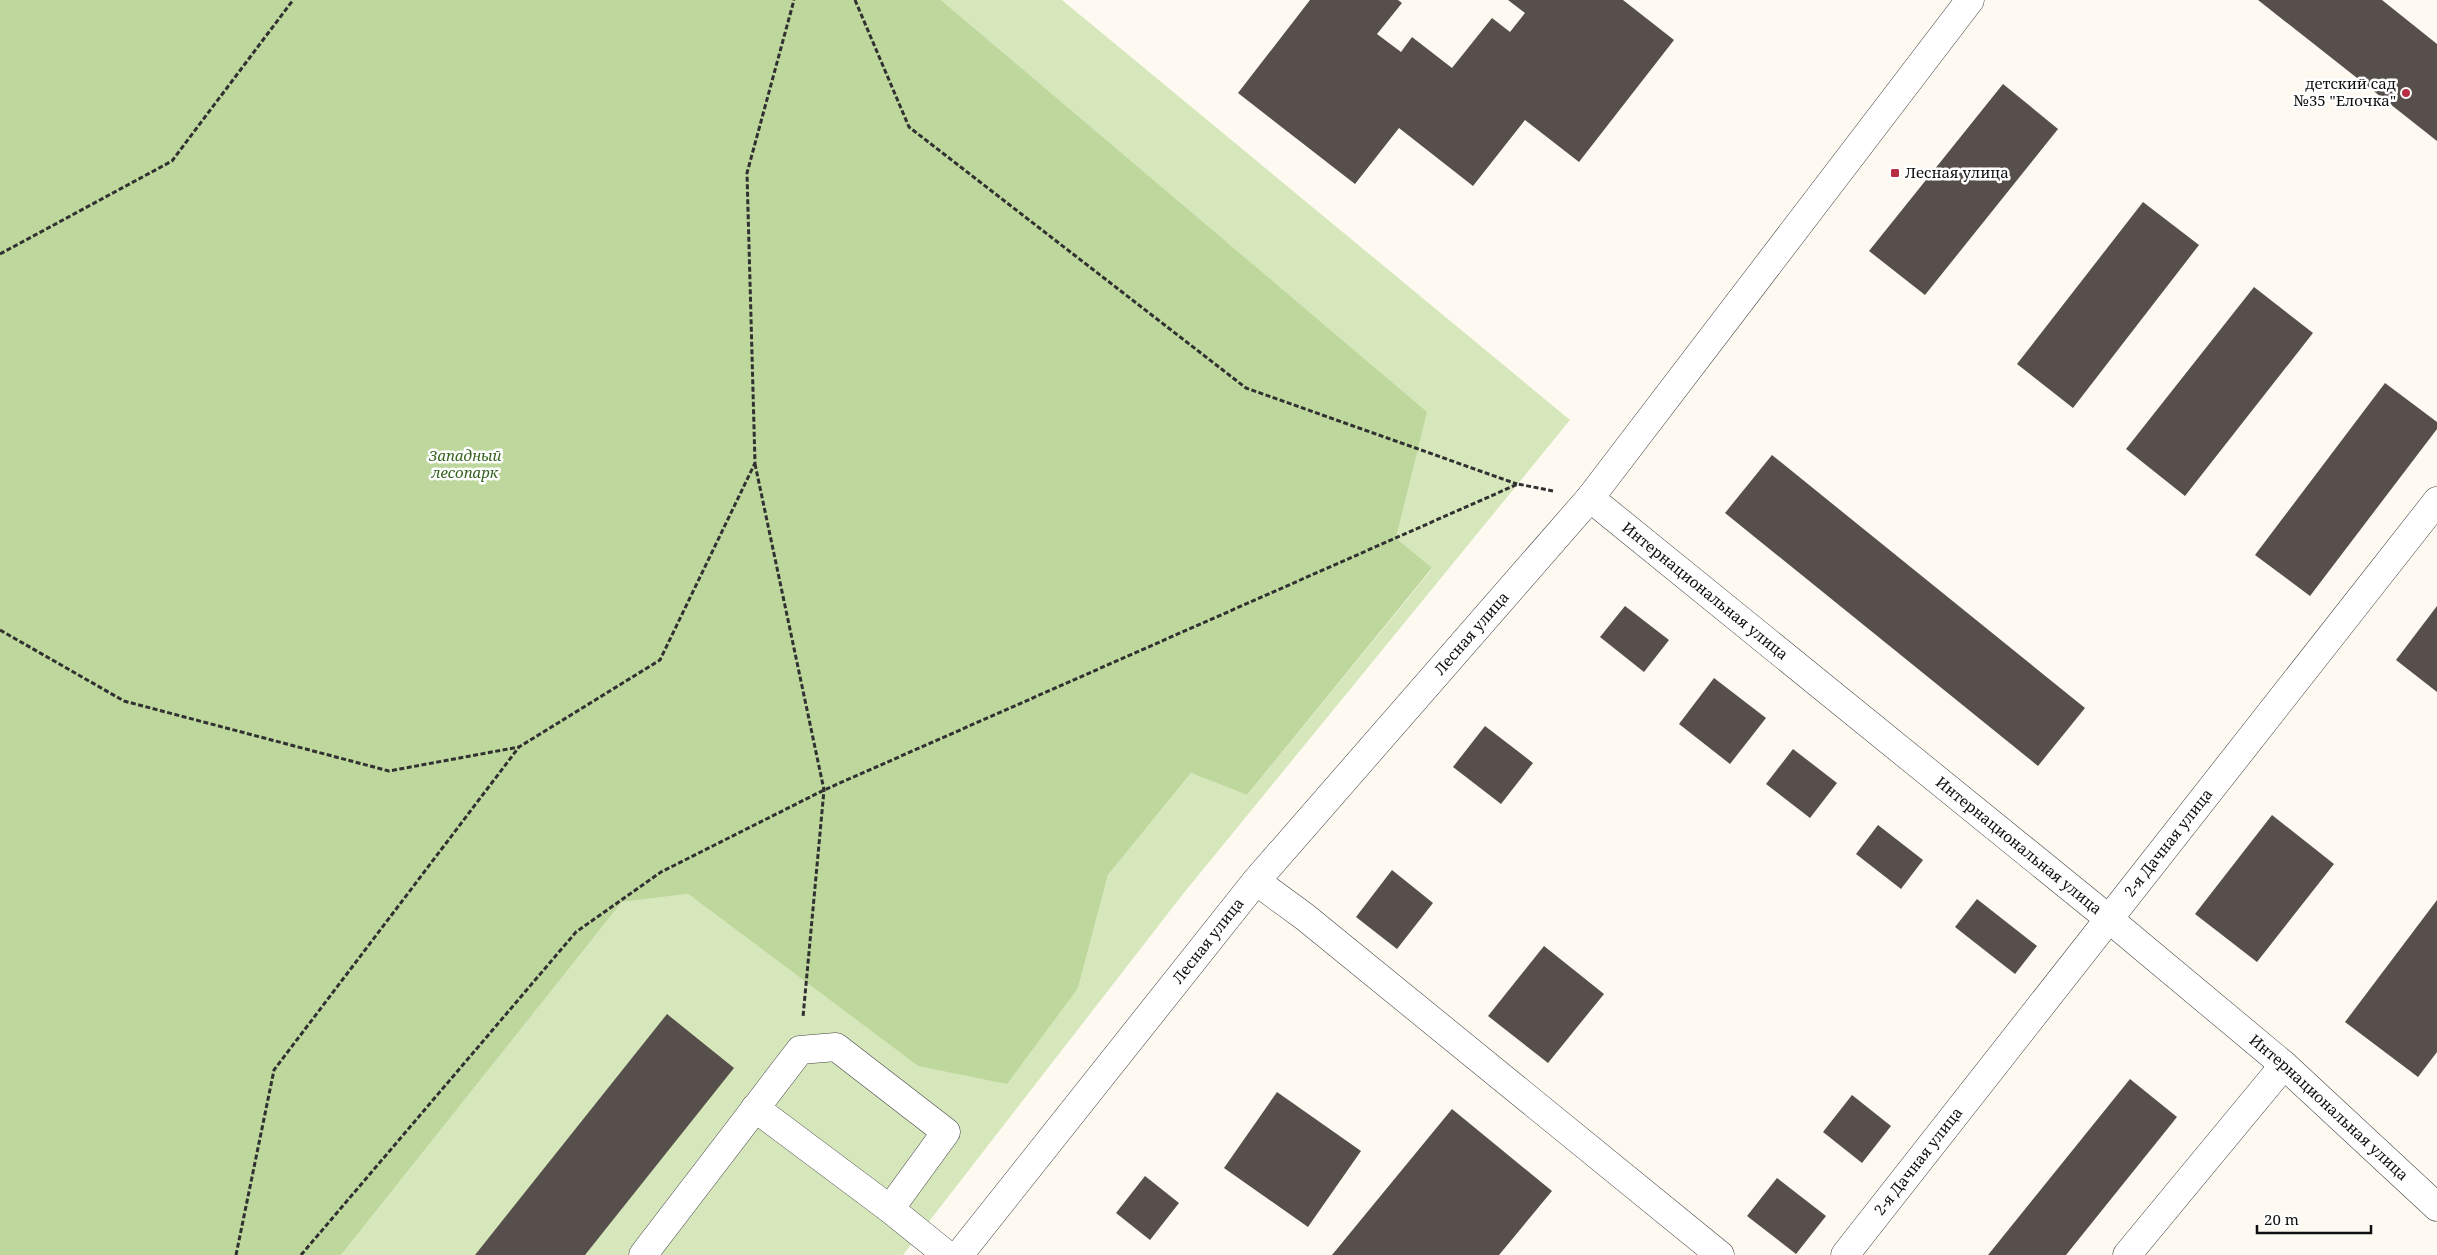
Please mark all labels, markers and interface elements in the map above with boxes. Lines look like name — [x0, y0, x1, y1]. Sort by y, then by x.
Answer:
place label: детский сад №35 "Елочка" — [2294, 73, 2396, 110]
marker: детский сад №35 "Елочка" — [2400, 87, 2412, 99]
place label: Лесная улица — [1905, 162, 2009, 182]
marker: Лесная улица — [1889, 167, 1901, 179]
park label: Западный лесопарк — [429, 445, 502, 482]
street label: Интернациональная улица — [1618, 517, 1793, 664]
street label: Лесная улица — [1429, 587, 1513, 679]
street label: Интернациональная улица — [1932, 772, 2107, 918]
street label: 2-я Дачная улица — [2119, 784, 2216, 900]
street label: Лесная улица — [1167, 893, 1248, 987]
street label: Интернациональная улица — [2246, 1029, 2413, 1185]
street label: 2-я Дачная улица — [1869, 1103, 1966, 1219]
scale bar — [2257, 1202, 2371, 1234]
text: 20 m — [2264, 1209, 2299, 1229]

